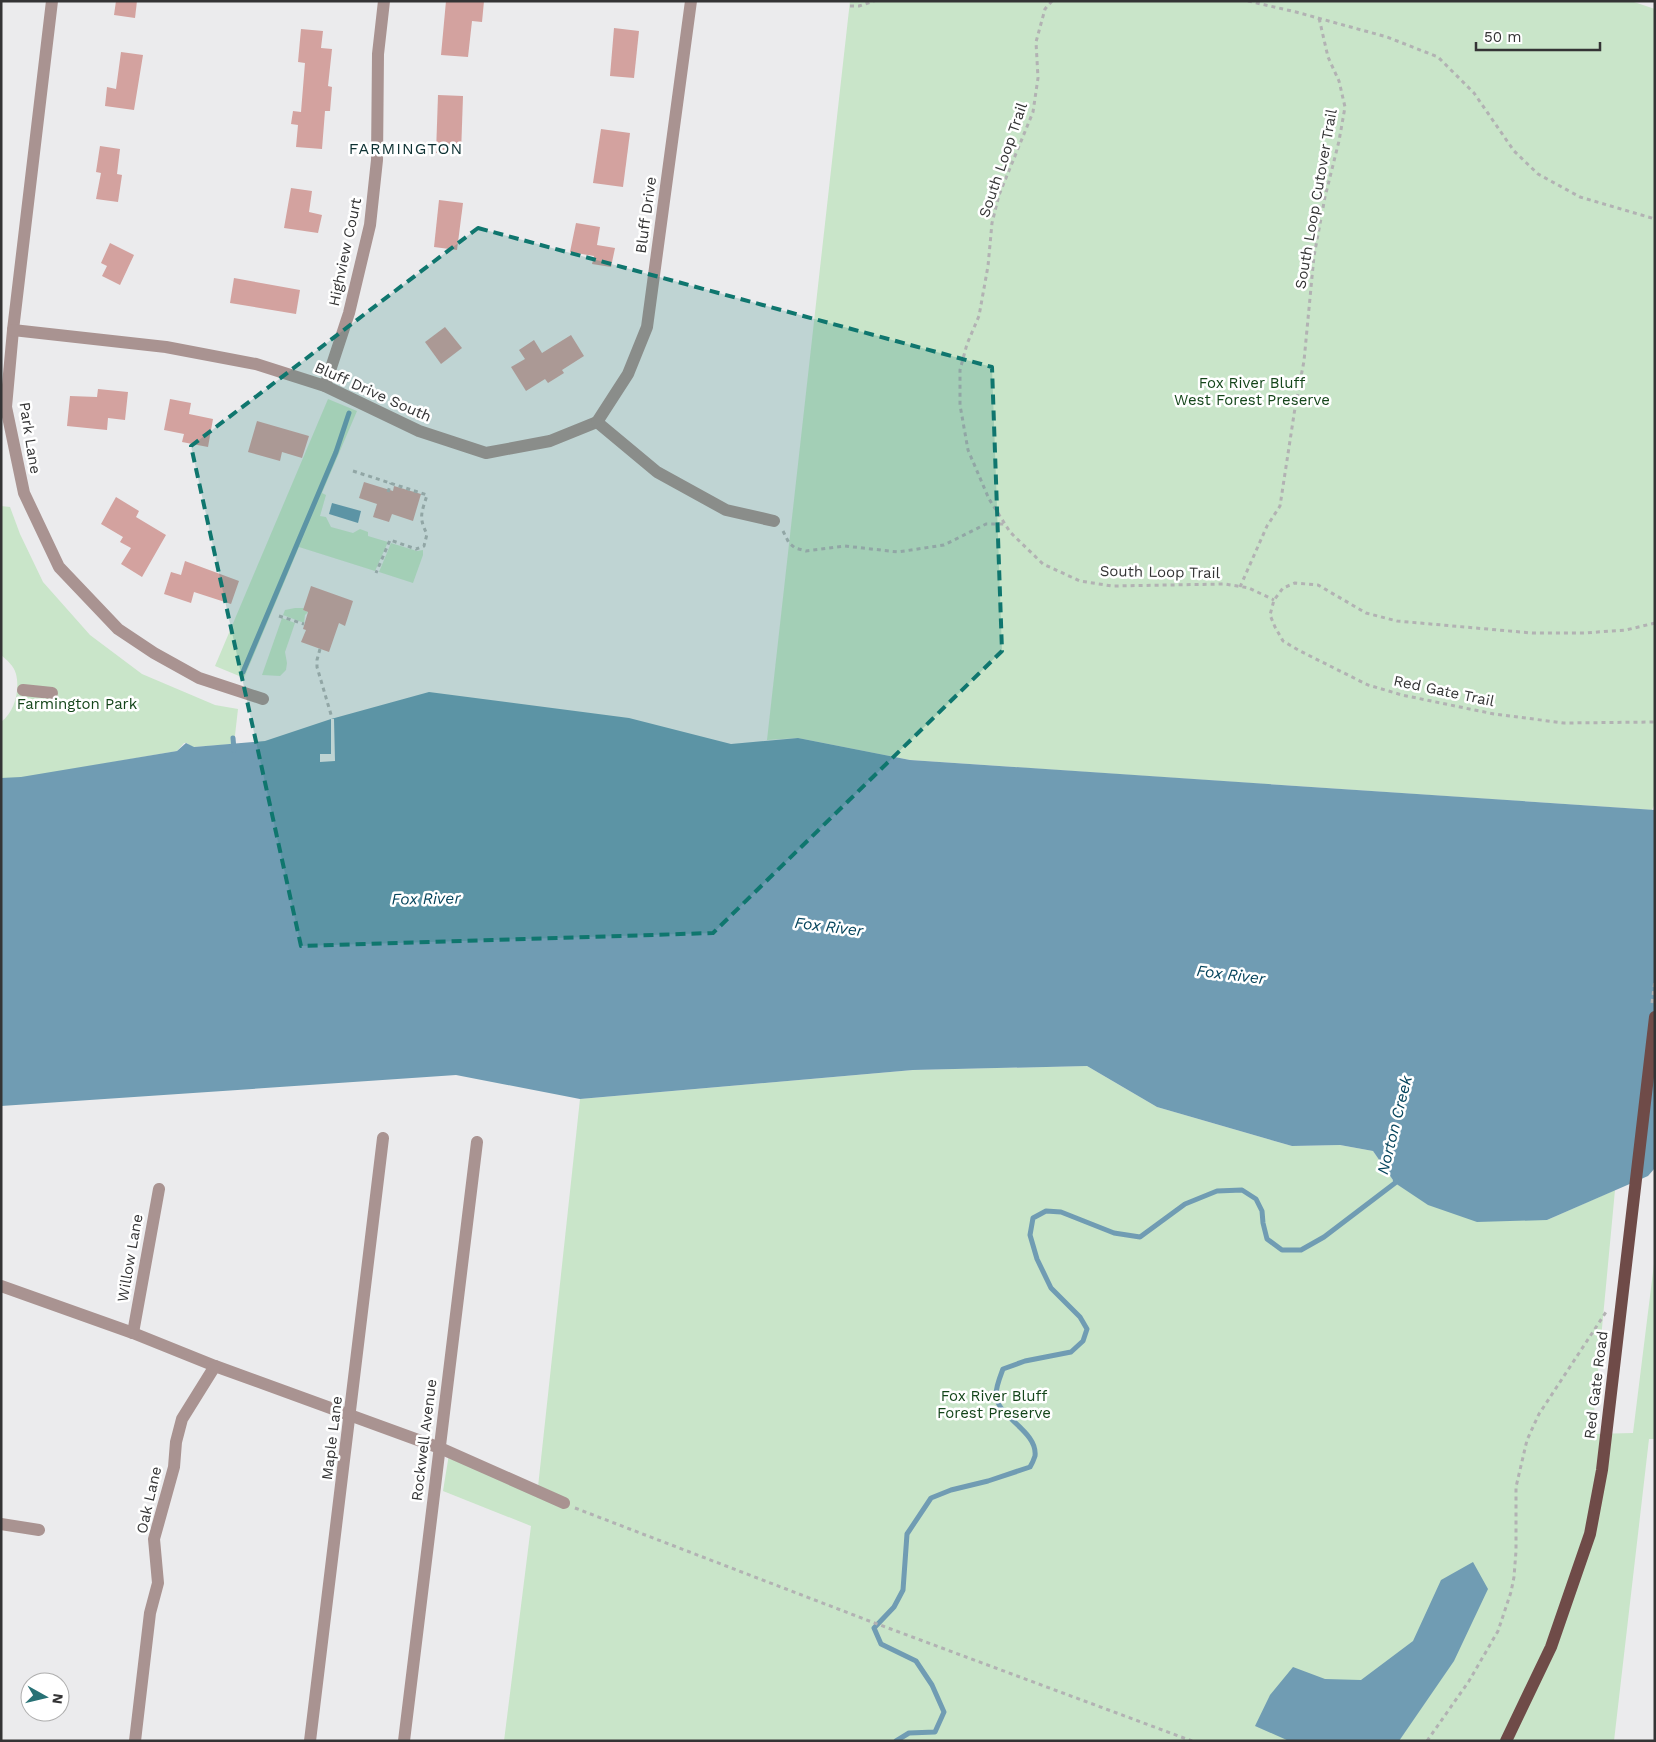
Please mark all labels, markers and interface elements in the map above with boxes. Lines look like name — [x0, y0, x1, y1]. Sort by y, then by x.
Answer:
scale bar — [1476, 20, 1600, 52]
text: 50 m — [1484, 28, 1521, 46]
street label: South Loop Trail — [975, 100, 1031, 220]
street label: South Loop Cutover Trail — [1291, 107, 1341, 290]
district label: FARMINGTON — [349, 139, 463, 158]
street label: Bluff Drive — [632, 175, 660, 255]
street label: Highview Court — [325, 196, 365, 308]
street label: Bluff Drive South — [312, 358, 434, 426]
park label: Fox River Bluff West Forest Preserve — [1174, 374, 1330, 409]
street label: Park Lane — [15, 401, 45, 475]
street label: South Loop Trail — [1100, 562, 1221, 582]
street label: Red Gate Trail — [1392, 672, 1496, 711]
park label: Farmington Park — [17, 695, 138, 713]
water label: Fox River — [391, 888, 461, 909]
water label: Fox River — [794, 913, 865, 940]
water label: Fox River — [1196, 961, 1267, 988]
water label: Norton Creek — [1373, 1072, 1416, 1177]
street label: Willow Lane — [113, 1213, 147, 1303]
street label: Red Gate Road — [1580, 1330, 1612, 1440]
street label: Rockwell Avenue — [408, 1378, 440, 1502]
park label: Fox River Bluff Forest Preserve — [937, 1387, 1051, 1422]
street label: Maple Lane — [318, 1395, 346, 1481]
street label: Oak Lane — [133, 1465, 165, 1535]
north arrow — [20, 1672, 70, 1722]
text: N — [49, 1693, 67, 1705]

